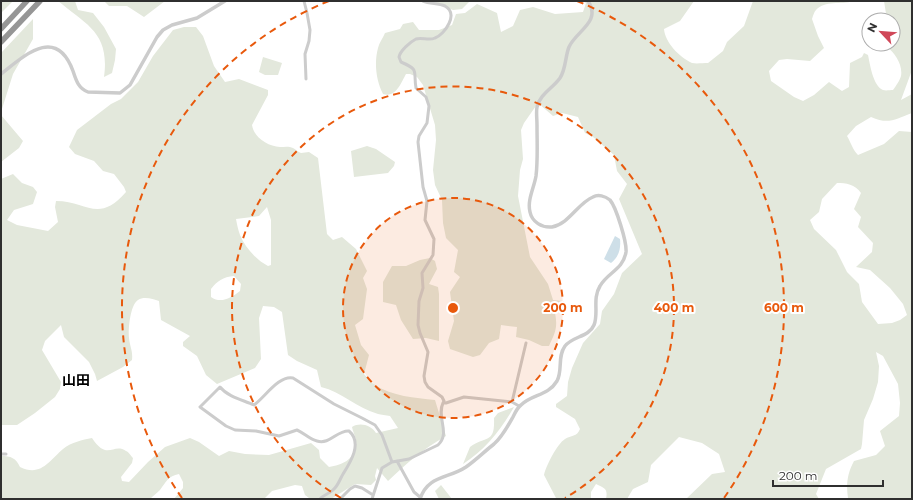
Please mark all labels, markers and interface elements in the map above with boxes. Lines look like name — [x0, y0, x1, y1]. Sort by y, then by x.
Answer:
north arrow — [861, 12, 901, 52]
text: N — [864, 21, 880, 35]
text: 200 m — [543, 300, 583, 315]
text: 400 m — [654, 300, 694, 315]
text: 600 m — [764, 300, 804, 315]
centre of rings — [446, 301, 460, 315]
district label: 山田 — [62, 371, 90, 389]
scale bar — [773, 462, 883, 488]
text: 200 m — [779, 468, 818, 483]

